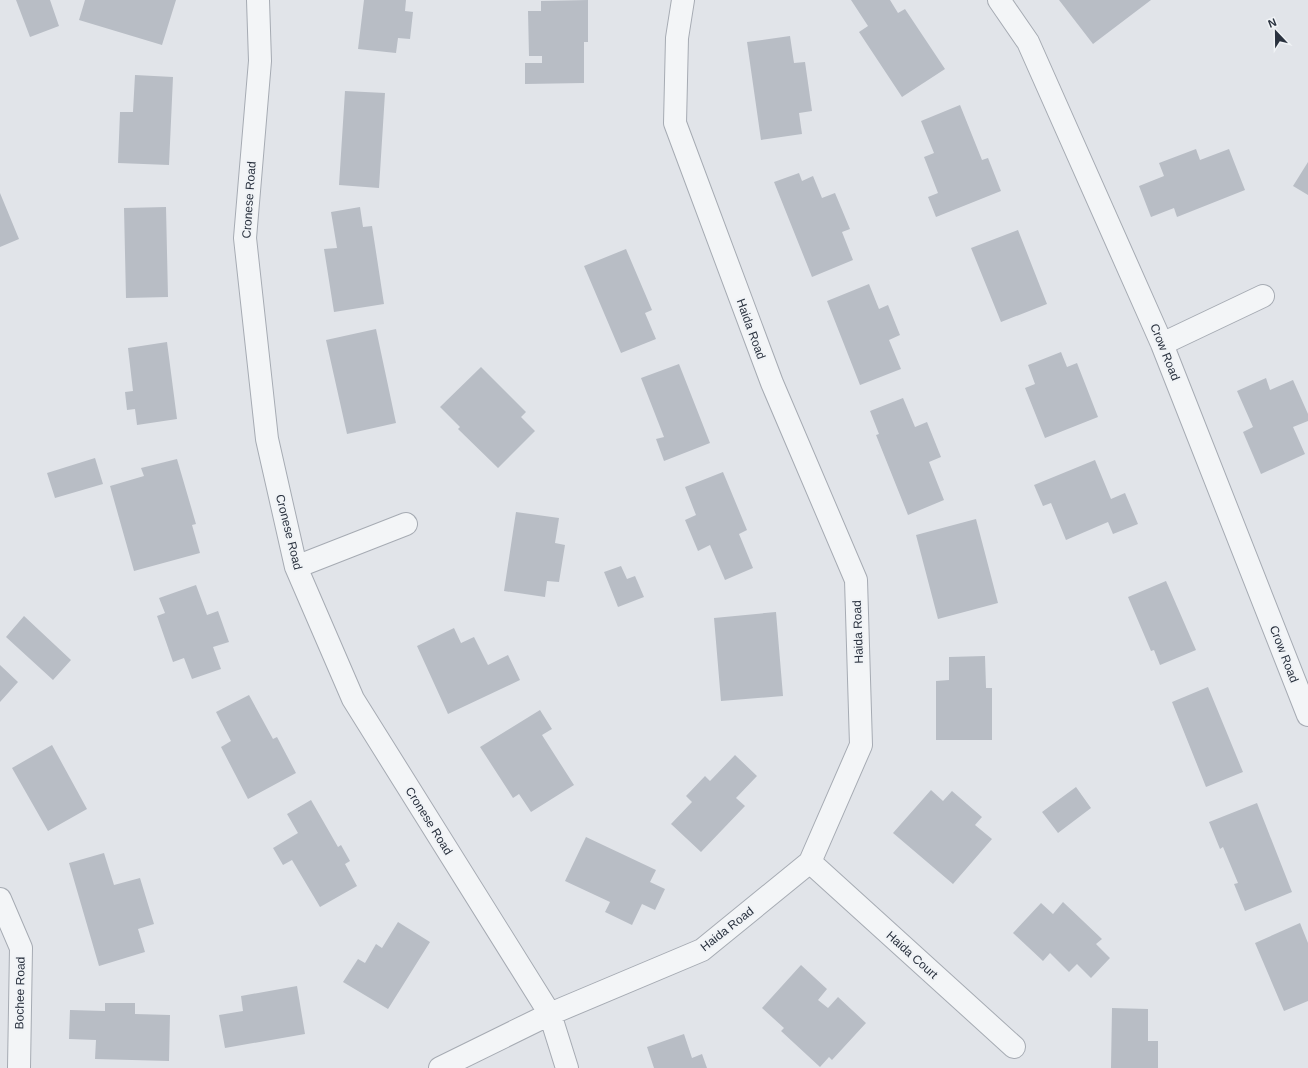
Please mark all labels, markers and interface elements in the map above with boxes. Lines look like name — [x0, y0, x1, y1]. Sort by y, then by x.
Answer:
north arrow — [1256, 12, 1296, 52]
text: N — [1266, 16, 1278, 30]
street label: Cronese Road — [239, 161, 259, 239]
street label: Haida Road — [734, 297, 768, 361]
street label: Crow Road — [1147, 322, 1183, 382]
street label: Cronese Road — [273, 493, 305, 571]
street label: Haida Road — [850, 600, 866, 664]
street label: Crow Road — [1267, 623, 1301, 685]
street label: Cronese Road — [403, 784, 455, 858]
street label: Haida Road — [698, 904, 756, 954]
street label: Haida Court — [884, 928, 941, 982]
street label: Bochee Road — [12, 957, 28, 1029]

